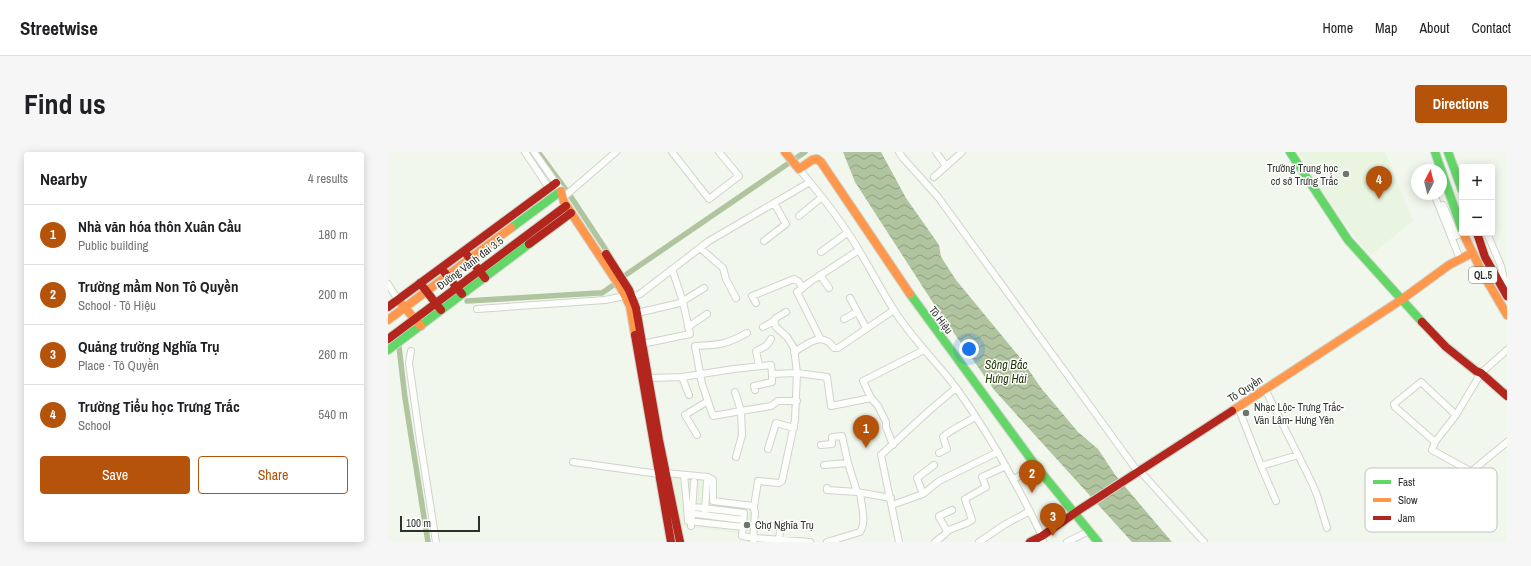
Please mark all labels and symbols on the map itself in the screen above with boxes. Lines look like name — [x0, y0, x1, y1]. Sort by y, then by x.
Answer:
place label: Trường Trung học cơ sở Trưng Trắc — [1267, 161, 1338, 188]
north arrow — [1411, 164, 1447, 200]
pin: 4 — [1366, 166, 1392, 199]
marker: Trường Trung học cơ sở Trưng Trắc — [1341, 169, 1351, 179]
street label: Đường Vành đai 3.5 — [434, 233, 506, 293]
road number: QL.5 — [1469, 267, 1497, 283]
street label: Tô Hiệu — [926, 303, 956, 337]
your location — [959, 339, 979, 359]
water label: Sông Bắc Hưng Hải — [985, 357, 1027, 387]
street label: Tô Quyền — [1225, 373, 1265, 405]
place label: Nhạc Lộc- Trưng Trắc- Văn Lâm- Hưng Yên — [1254, 400, 1344, 427]
marker: Nhạc Lộc- Trưng Trắc- Văn Lâm- Hưng Yên — [1241, 408, 1251, 418]
pin: 1 — [853, 415, 879, 448]
pin: 2 — [1019, 460, 1045, 493]
legend — [1365, 468, 1497, 532]
text: Fast — [1398, 475, 1416, 489]
text: Slow — [1398, 493, 1418, 507]
pin: 3 — [1040, 503, 1066, 536]
text: Jam — [1398, 511, 1415, 525]
scale bar — [400, 514, 480, 533]
place label: Chợ Nghĩa Trụ — [755, 518, 814, 532]
marker: Chợ Nghĩa Trụ — [742, 520, 752, 530]

